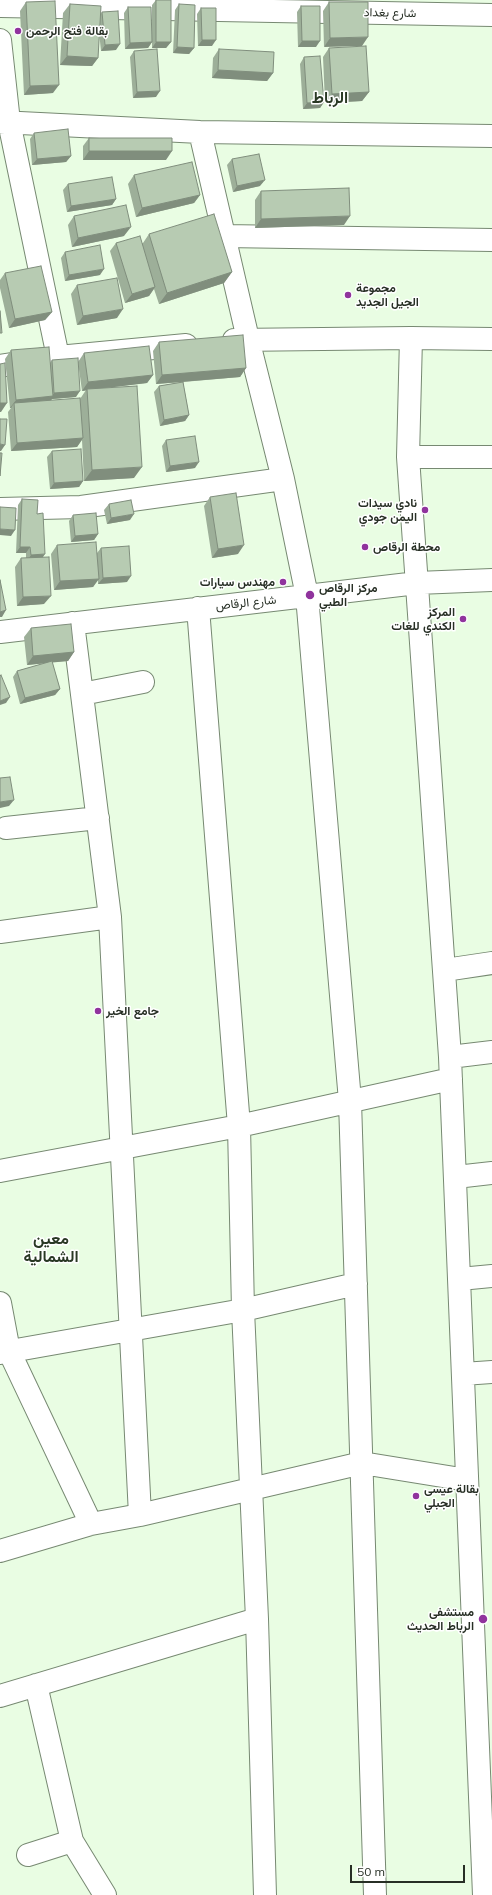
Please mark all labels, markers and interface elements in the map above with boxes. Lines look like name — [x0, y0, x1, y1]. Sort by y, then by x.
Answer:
street label: شارع بغداد — [364, 5, 416, 21]
place label: بقالة فتح الرحمن — [26, 24, 108, 38]
marker: بقالة فتح الرحمن — [13, 26, 23, 36]
district label: الرباط — [312, 88, 348, 108]
place label: مجموعة الجيل الجديد — [356, 281, 419, 309]
marker: مجموعة الجيل الجديد — [343, 290, 353, 300]
place label: نادي سيدات اليمن جودي — [358, 496, 417, 524]
marker: نادي سيدات اليمن جودي — [420, 505, 430, 515]
place label: محطة الرقاص — [373, 540, 440, 554]
marker: محطة الرقاص — [360, 542, 370, 552]
place label: مهندس سيارات — [200, 575, 275, 589]
marker: مهندس سيارات — [278, 577, 288, 587]
place label: مركز الرقاص الطبي — [319, 581, 377, 609]
marker: مركز الرقاص الطبي — [304, 589, 316, 601]
street label: شارع الرقاص — [215, 593, 277, 613]
place label: المركز الكندي للغات — [391, 605, 455, 633]
marker: المركز الكندي للغات — [458, 614, 468, 624]
place label: جامع الخير — [106, 1004, 159, 1018]
marker: جامع الخير — [93, 1006, 103, 1016]
district label: معين الشمالية — [23, 1229, 79, 1267]
place label: بقالة عيسى الجبلي — [424, 1482, 479, 1510]
marker: بقالة عيسى الجبلي — [411, 1491, 421, 1501]
place label: مستشفى الرباط الحديث — [407, 1605, 474, 1633]
marker: مستشفى الرباط الحديث — [477, 1613, 489, 1625]
scale bar — [352, 1857, 467, 1883]
text: 50 m — [357, 1864, 385, 1879]

